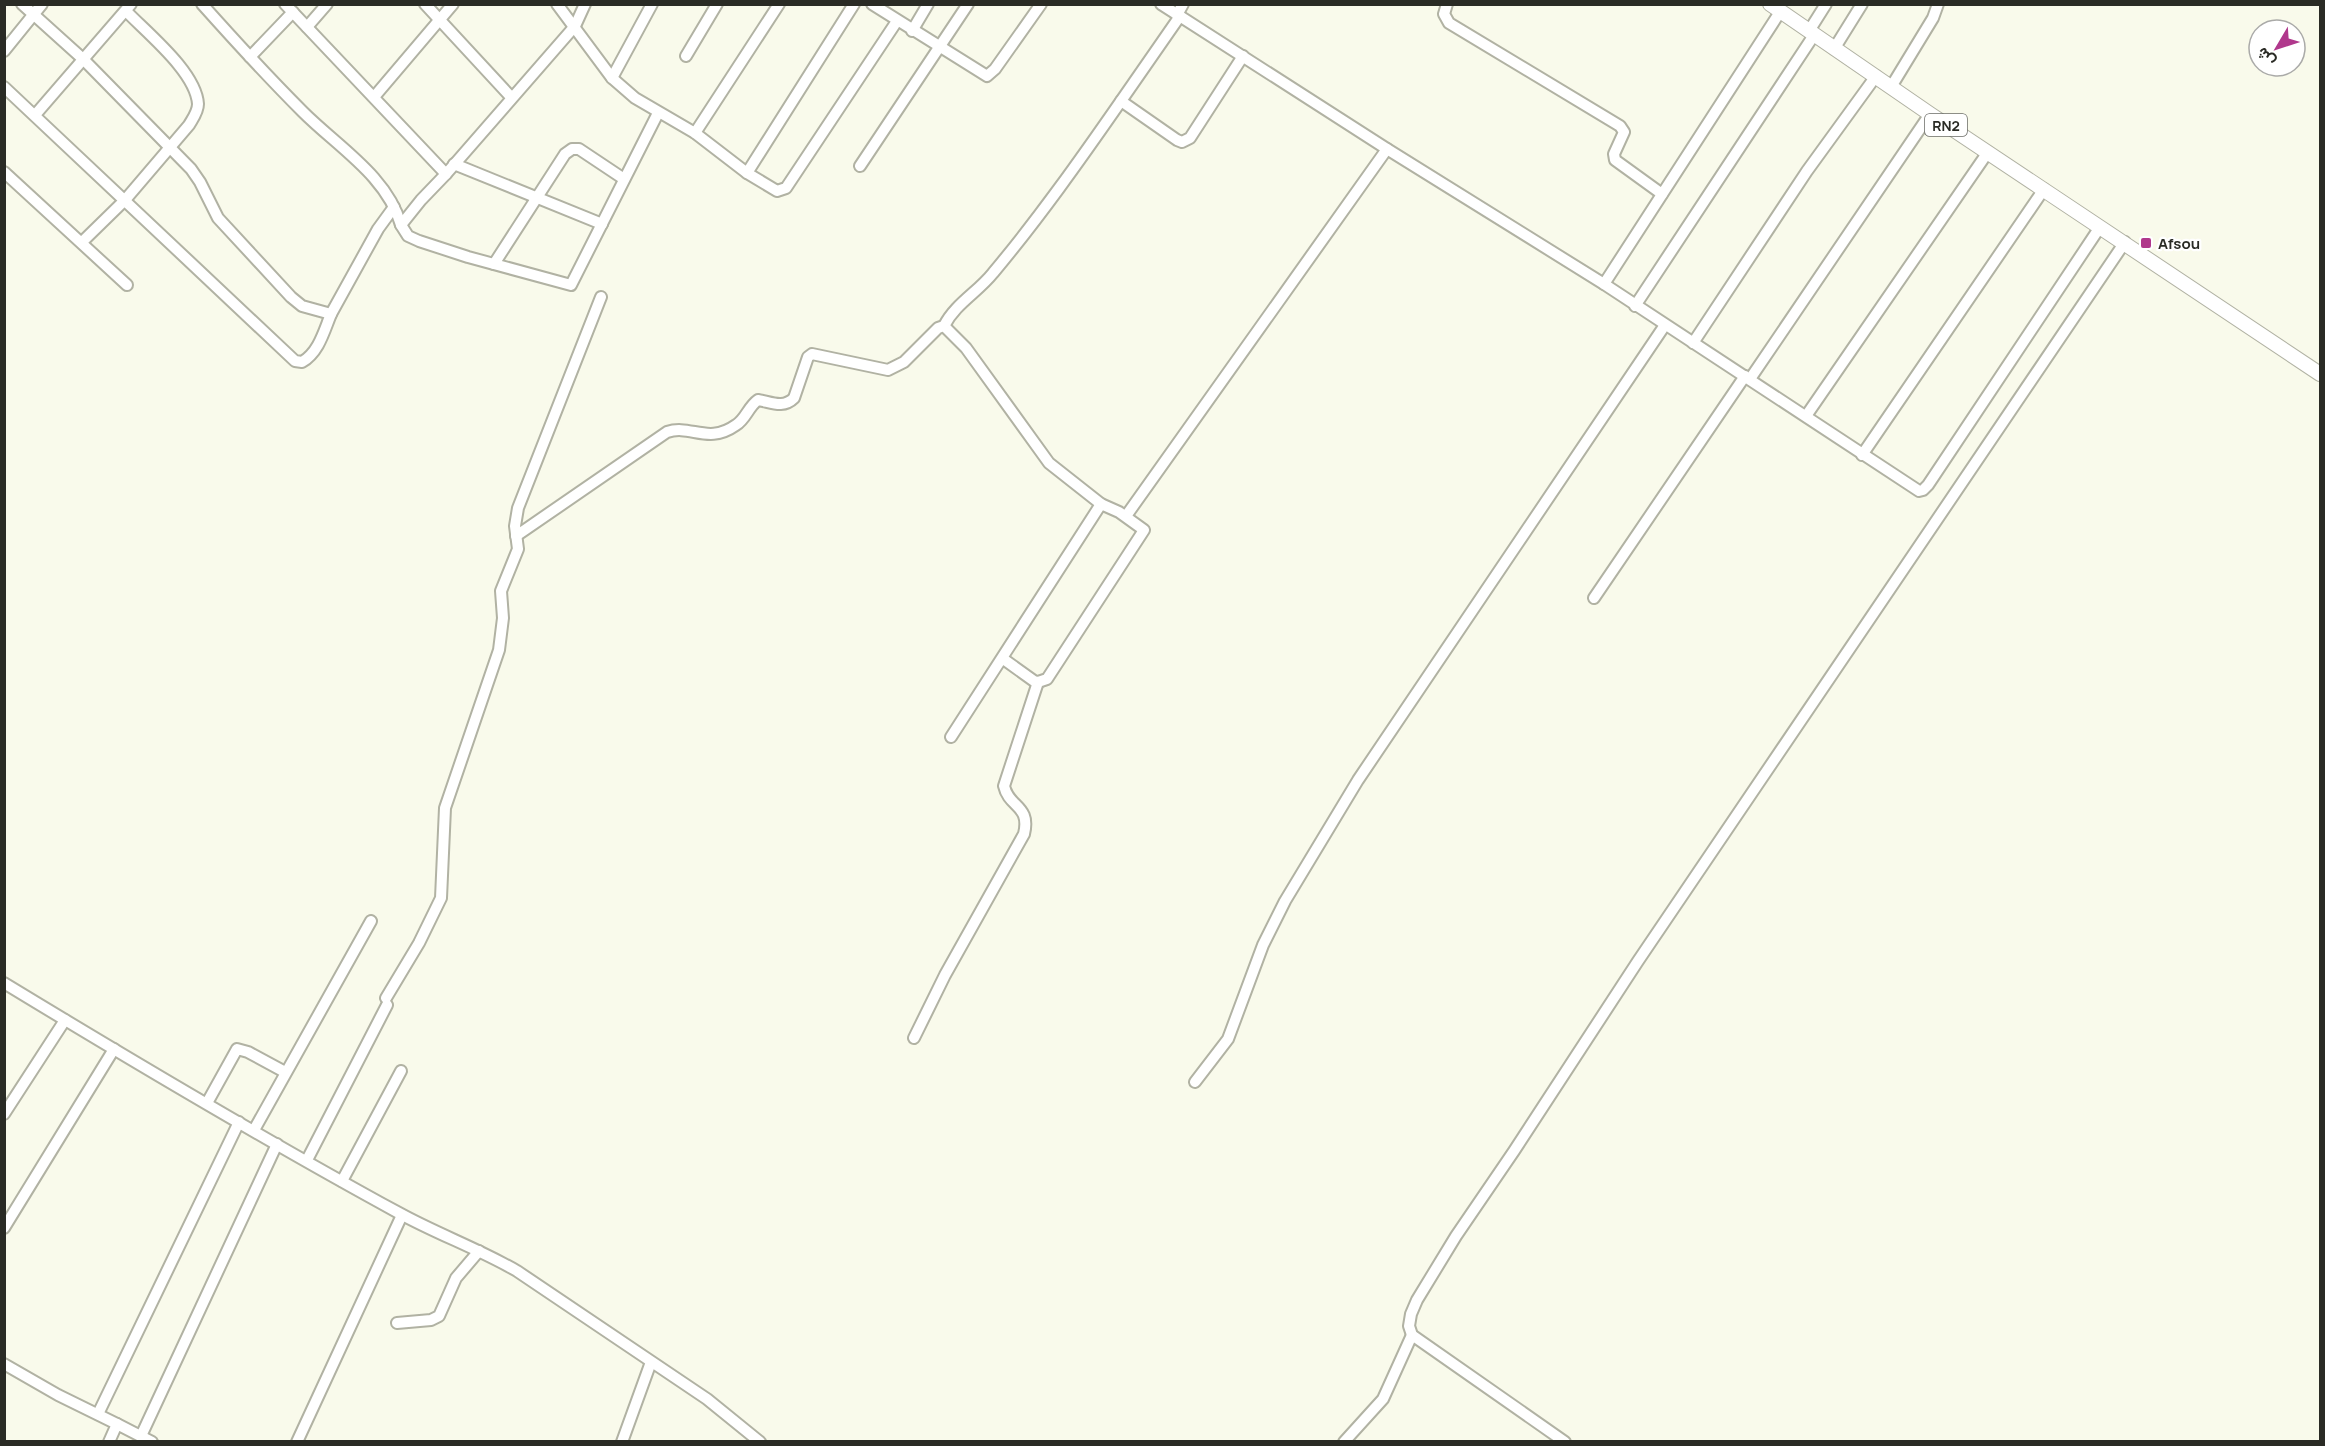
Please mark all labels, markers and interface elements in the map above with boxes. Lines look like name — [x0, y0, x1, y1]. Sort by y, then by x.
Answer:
north arrow — [2247, 18, 2307, 78]
text: ش — [2251, 43, 2280, 72]
road number: RN2 — [1925, 114, 1967, 136]
place label: Afsou — [2158, 233, 2200, 254]
marker: Afsou — [2139, 236, 2153, 250]

